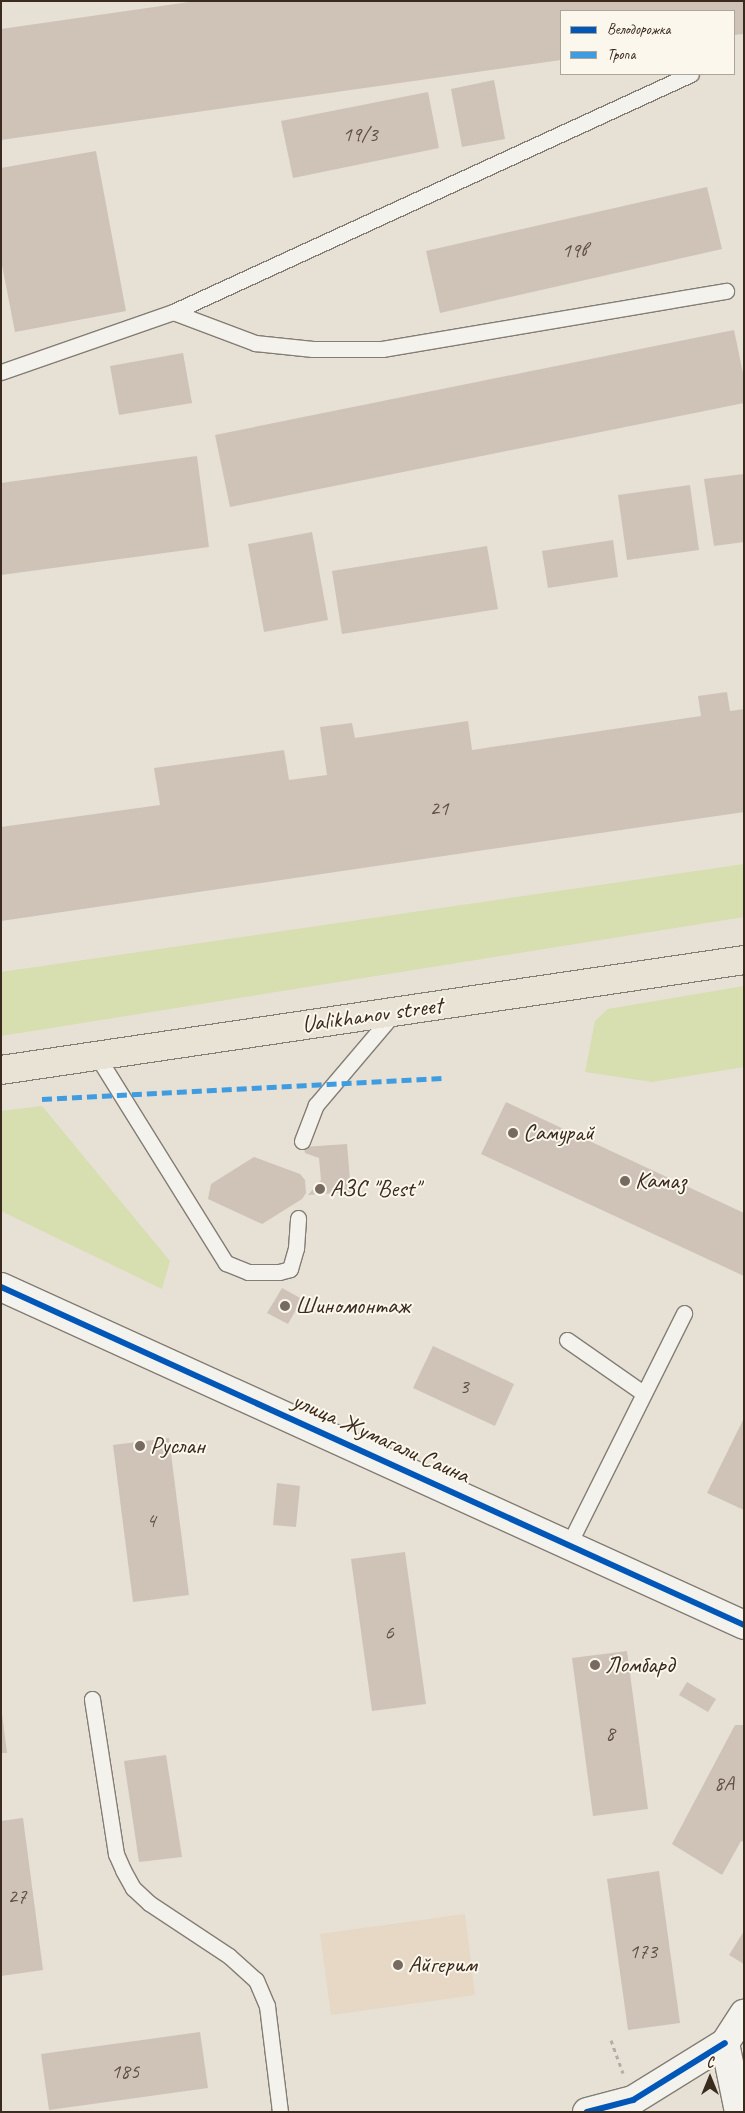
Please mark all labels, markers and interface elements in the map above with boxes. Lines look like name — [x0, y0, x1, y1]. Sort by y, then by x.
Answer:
legend — [560, 10, 735, 75]
text: Велодорожка — [607, 20, 670, 39]
text: Тропа — [607, 45, 635, 64]
house number: 19/3 — [342, 121, 378, 147]
house number: 19в — [561, 237, 587, 263]
house number: 21 — [430, 795, 448, 821]
street label: Ualikhanov street — [300, 991, 444, 1039]
place label: Самурай — [523, 1119, 594, 1147]
marker: Самурай — [507, 1127, 519, 1139]
place label: Камаз — [635, 1167, 686, 1195]
place label: АЗС "Best" — [330, 1175, 420, 1203]
marker: Камаз — [619, 1175, 631, 1187]
marker: АЗС "Best" — [314, 1183, 326, 1195]
place label: Шиномонтаж — [295, 1292, 410, 1320]
marker: Шиномонтаж — [279, 1300, 291, 1312]
house number: 3 — [459, 1373, 469, 1399]
street label: улица Жумагали Саина — [287, 1385, 475, 1491]
place label: Руслан — [150, 1432, 205, 1460]
marker: Руслан — [134, 1440, 146, 1452]
house number: 4 — [146, 1507, 156, 1533]
house number: 6 — [384, 1619, 394, 1645]
place label: Ломбард — [605, 1651, 674, 1679]
marker: Ломбард — [589, 1659, 601, 1671]
house number: 8 — [605, 1720, 615, 1746]
house number: 8А — [714, 1770, 734, 1796]
house number: 27 — [8, 1883, 26, 1909]
house number: 173 — [629, 1938, 657, 1964]
place label: Айгерим — [408, 1951, 477, 1979]
marker: Айгерим — [392, 1959, 404, 1971]
north arrow — [685, 2053, 735, 2103]
text: С — [707, 2054, 713, 2071]
house number: 185 — [111, 2058, 139, 2084]

